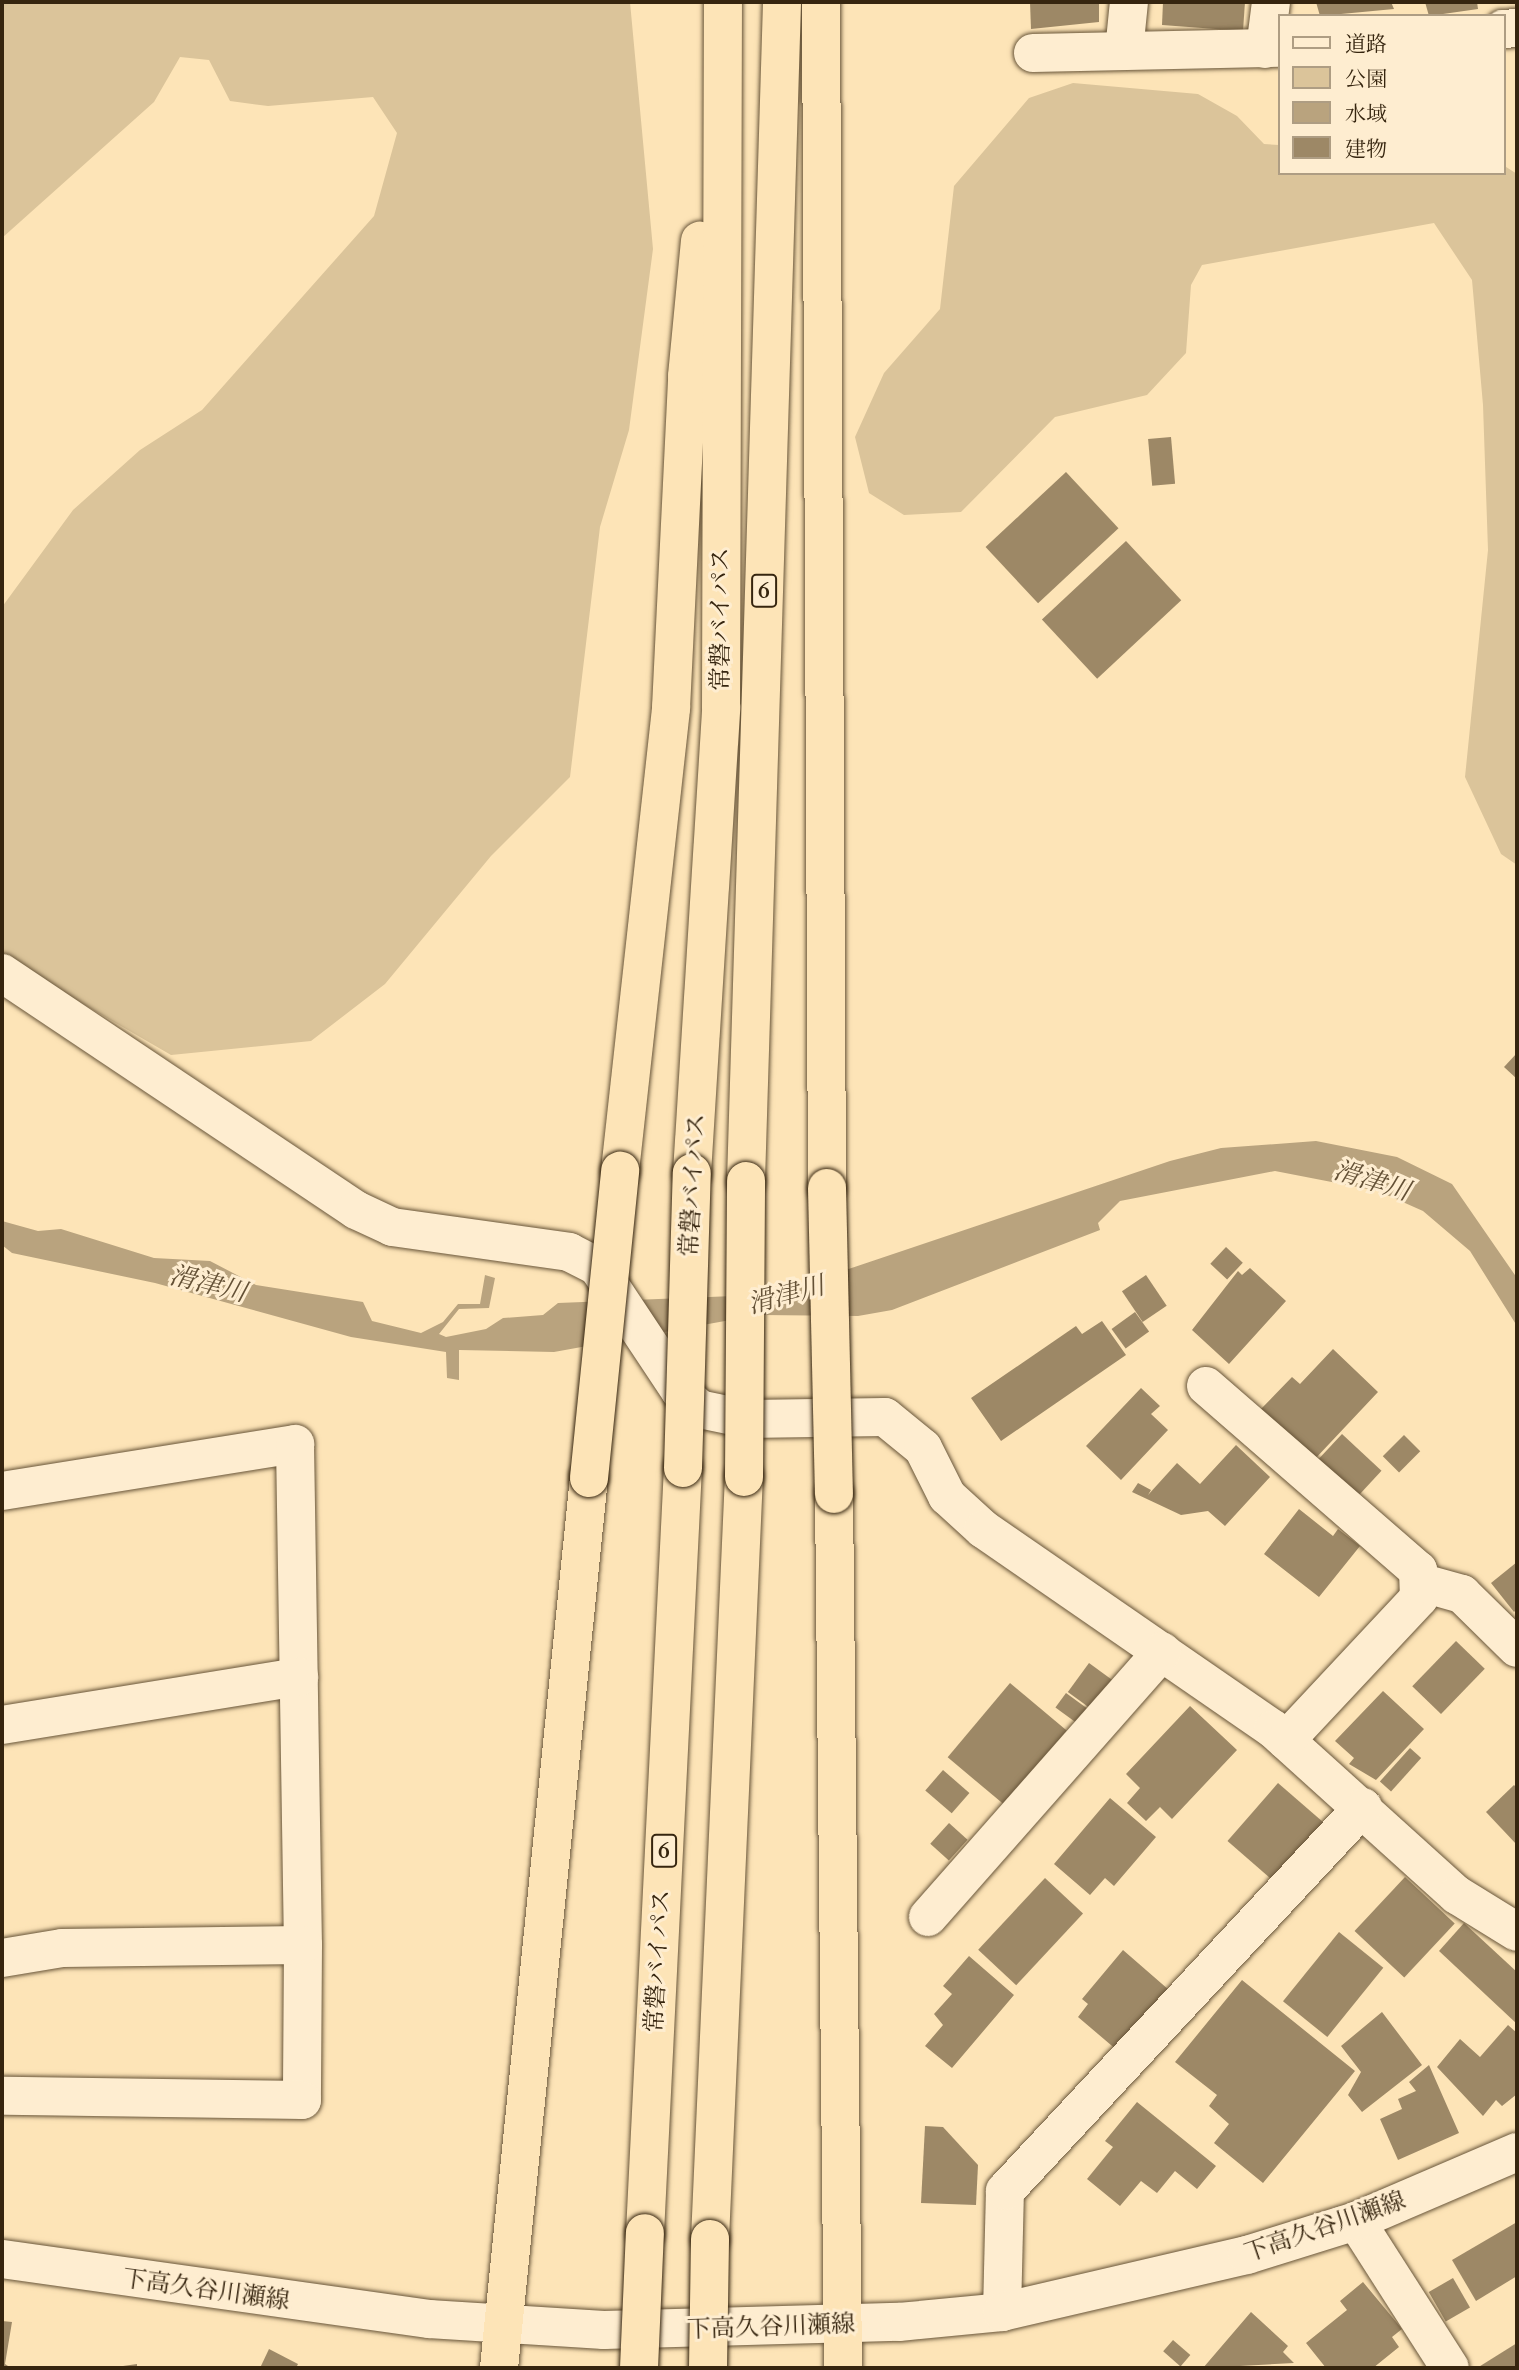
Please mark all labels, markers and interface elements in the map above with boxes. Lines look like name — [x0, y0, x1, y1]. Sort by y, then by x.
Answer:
legend — [1278, 14, 1505, 175]
text: 道路 — [1345, 30, 1387, 59]
text: 公園 — [1345, 65, 1387, 94]
text: 水域 — [1345, 100, 1387, 129]
text: 建物 — [1345, 135, 1387, 164]
street label: 常磐バイパス — [707, 547, 735, 691]
road number: 6 — [750, 572, 778, 610]
street label: 常磐バイパス — [675, 1112, 711, 1258]
water label: 滑津川 — [1330, 1155, 1414, 1207]
water label: 滑津川 — [166, 1259, 250, 1309]
water label: 滑津川 — [744, 1270, 828, 1320]
road number: 6 — [650, 1832, 678, 1870]
street label: 常磐バイパス — [640, 1888, 676, 2034]
street label: 下高久谷川瀬線 — [1241, 2186, 1409, 2268]
street label: 下高久谷川瀬線 — [121, 2264, 291, 2316]
street label: 下高久谷川瀬線 — [687, 2310, 855, 2344]

